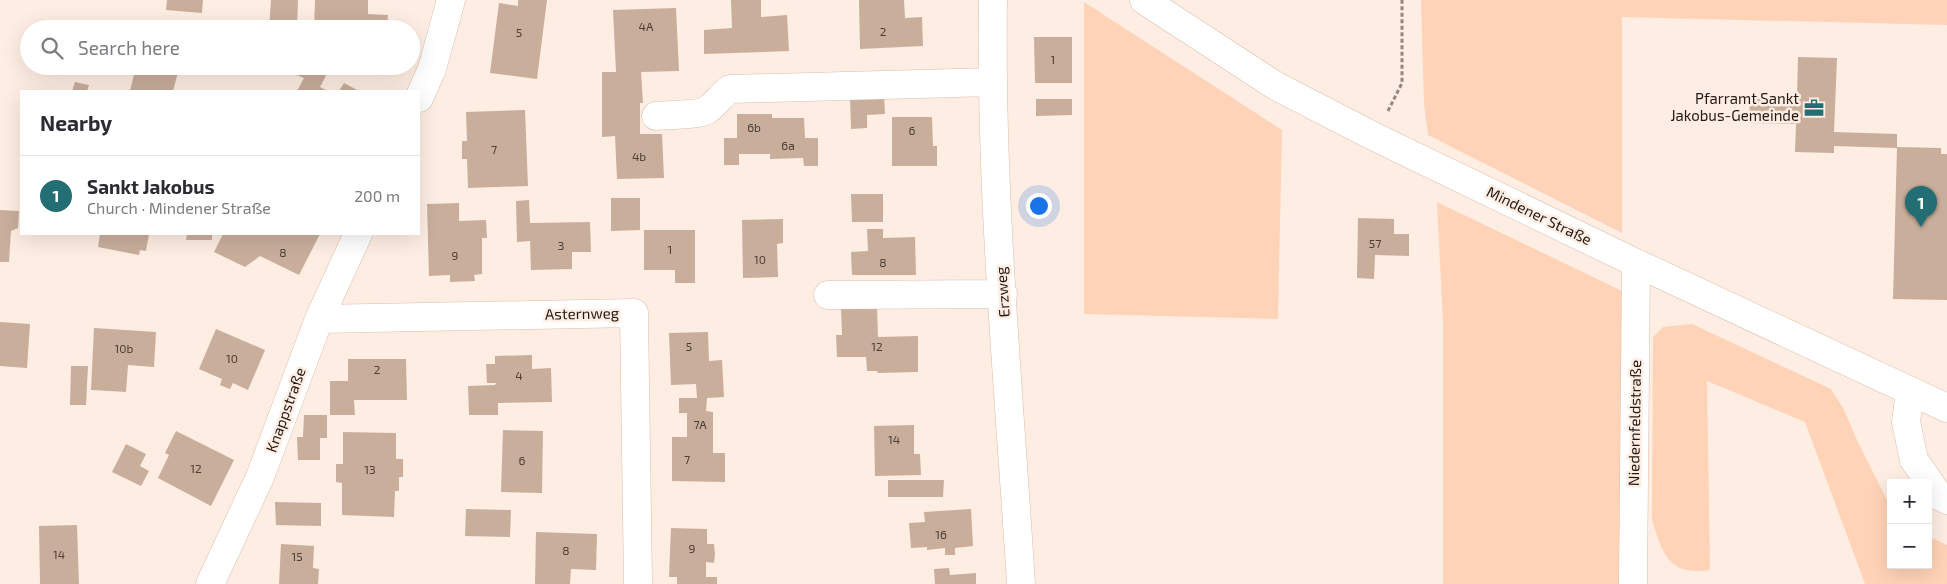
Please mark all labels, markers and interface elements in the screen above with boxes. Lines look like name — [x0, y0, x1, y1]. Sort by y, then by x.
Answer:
house number: 4A — [639, 19, 654, 33]
search box — [20, 20, 420, 75]
house number: 2 — [880, 24, 887, 38]
house number: 5 — [516, 25, 522, 39]
icon: search — [38, 34, 66, 62]
text: Search here — [78, 36, 180, 59]
house number: 1 — [1051, 52, 1055, 66]
place label: Pfarramt Sankt Jakobus-Gemeinde — [1671, 89, 1799, 124]
office icon: Pfarramt Sankt Jakobus-Gemeinde — [1803, 97, 1825, 119]
text: Nearby — [40, 110, 112, 135]
house number: 6b — [747, 120, 761, 134]
house number: 6 — [909, 123, 916, 137]
house number: 6a — [781, 138, 795, 152]
house number: 7 — [491, 142, 497, 156]
house number: 4b — [632, 149, 646, 163]
text: Sankt Jakobus — [87, 175, 215, 198]
street label: Mindener Straße — [1484, 182, 1595, 248]
text: 1 — [53, 186, 59, 205]
text: 200 m — [354, 186, 400, 205]
pin: 1 — [1905, 186, 1937, 227]
your location — [1026, 193, 1052, 219]
text: Church · Mindener Straße — [87, 198, 271, 217]
house number: 57 — [1369, 236, 1381, 250]
house number: 3 — [558, 238, 564, 252]
house number: 1 — [668, 242, 672, 256]
house number: 8 — [279, 245, 287, 259]
house number: 9 — [452, 248, 459, 262]
house number: 10 — [754, 252, 766, 266]
house number: 8 — [879, 255, 887, 269]
street label: Erzweg — [991, 265, 1013, 318]
street label: Asternweg — [545, 303, 620, 323]
house number: 5 — [686, 339, 692, 353]
house number: 12 — [871, 339, 883, 353]
house number: 10b — [115, 341, 134, 355]
house number: 10 — [226, 351, 238, 365]
street label: Niedernfeldstraße — [1624, 360, 1644, 486]
house number: 2 — [374, 362, 381, 376]
street label: Knappstraße — [261, 365, 309, 455]
house number: 4 — [515, 368, 523, 382]
house number: 7A — [693, 417, 707, 431]
house number: 14 — [888, 432, 900, 446]
house number: 7 — [684, 452, 690, 466]
house number: 6 — [519, 453, 526, 467]
house number: 12 — [190, 461, 202, 475]
house number: 13 — [364, 462, 376, 476]
map controls — [1887, 479, 1932, 569]
button: + — [1887, 479, 1932, 524]
button: − — [1887, 524, 1932, 569]
house number: 16 — [935, 527, 947, 541]
house number: 9 — [689, 541, 696, 555]
house number: 8 — [562, 543, 570, 557]
house number: 14 — [53, 547, 65, 561]
house number: 15 — [291, 549, 303, 563]

